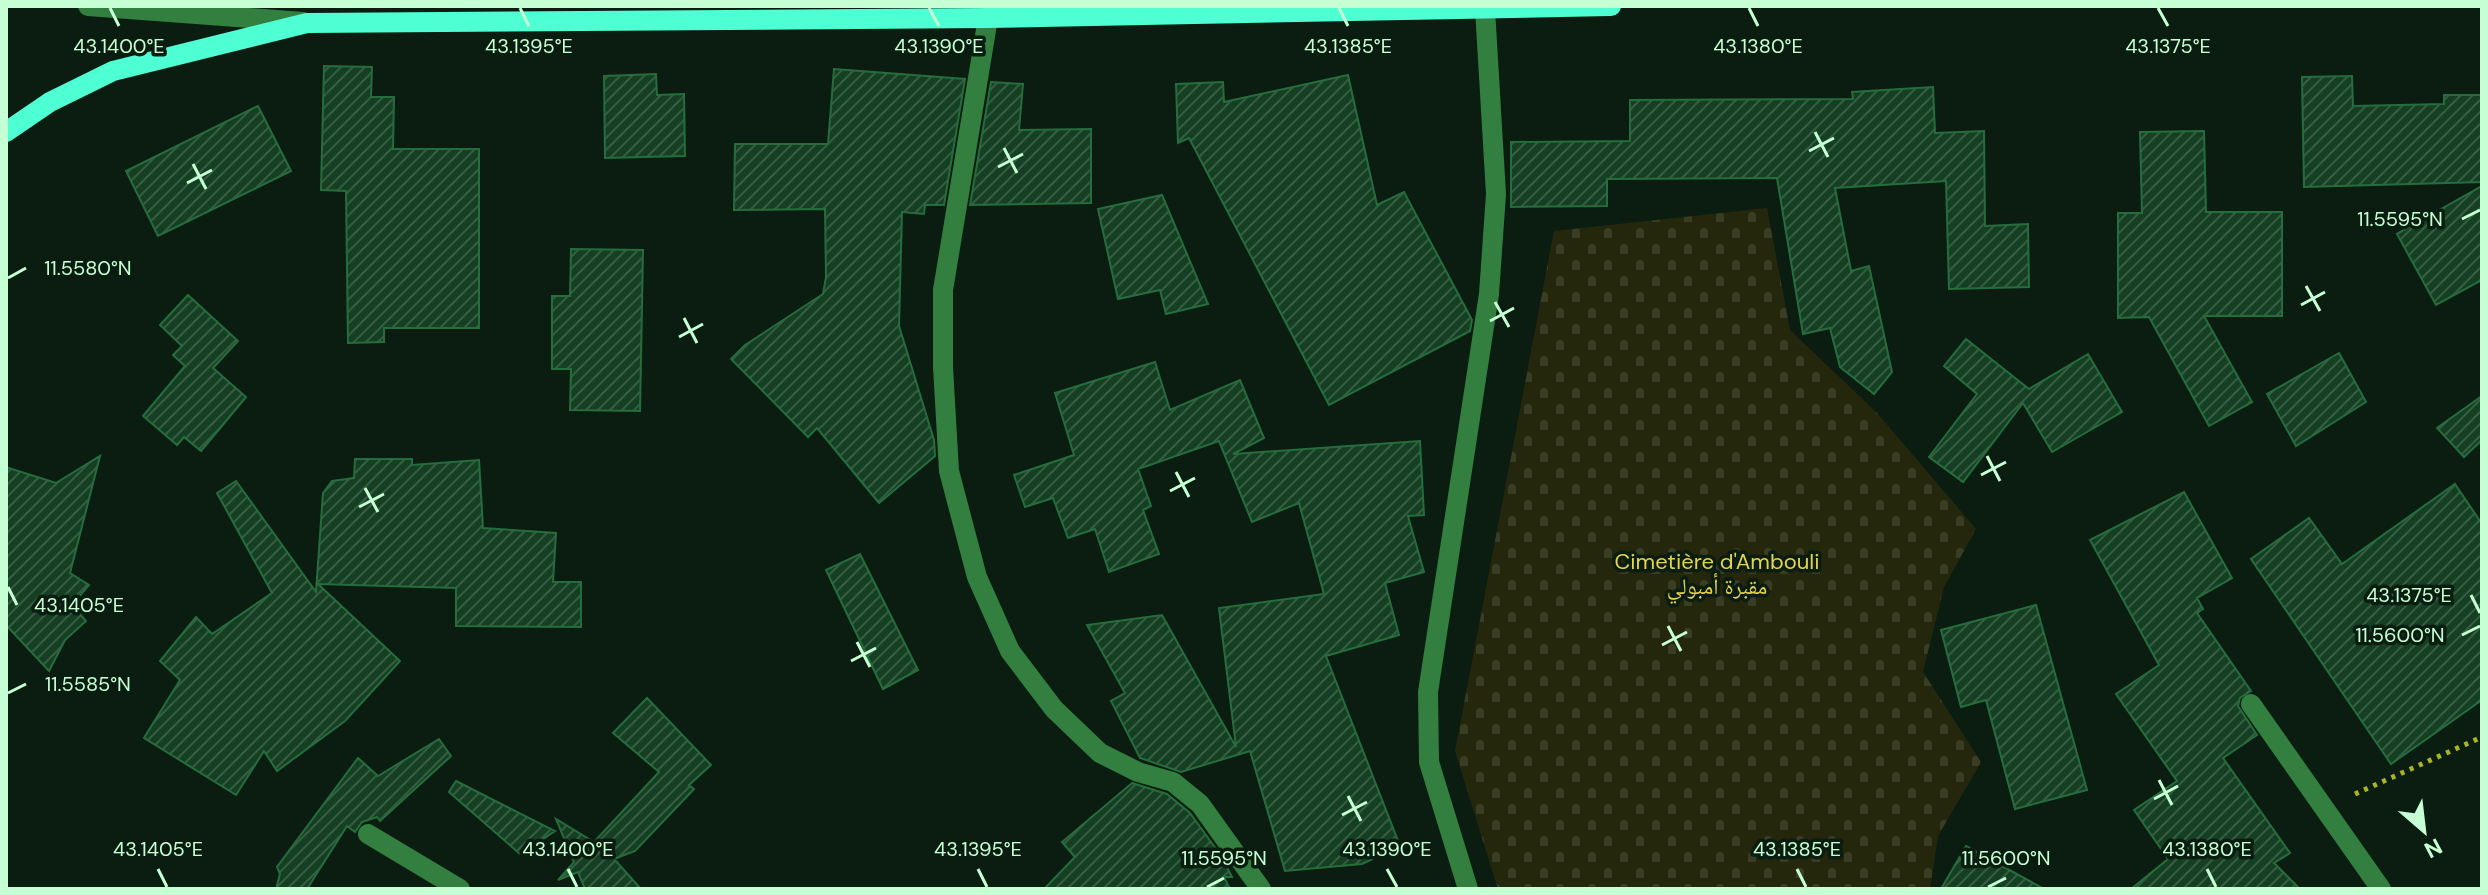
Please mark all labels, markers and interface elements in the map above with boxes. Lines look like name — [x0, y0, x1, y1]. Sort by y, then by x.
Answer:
text: 43.1400°E — [73, 33, 165, 59]
text: 43.1395°E — [485, 33, 573, 59]
text: 43.1390°E — [894, 33, 984, 59]
text: 43.1385°E — [1304, 33, 1392, 59]
text: 43.1380°E — [1713, 33, 1803, 59]
text: 43.1375°E — [2125, 33, 2211, 59]
text: 11.5595°N — [2357, 206, 2443, 232]
text: 11.5580°N — [44, 255, 132, 281]
park label: Cimetière d'Ambouli مقبرة أمبولي — [1614, 547, 1820, 604]
text: 43.1375°E — [2366, 582, 2452, 608]
text: 43.1405°E — [34, 592, 124, 618]
text: 11.5600°N — [2355, 622, 2445, 648]
text: 11.5585°N — [45, 671, 131, 697]
north arrow — [2384, 791, 2464, 871]
text: N — [2419, 832, 2447, 865]
text: 43.1405°E — [113, 836, 203, 862]
text: 43.1400°E — [522, 836, 614, 862]
text: 43.1395°E — [934, 836, 1022, 862]
text: 43.1390°E — [1342, 836, 1432, 862]
text: 43.1385°E — [1753, 836, 1841, 862]
text: 43.1380°E — [2162, 836, 2252, 862]
text: 11.5595°N — [1181, 845, 1267, 871]
text: 11.5600°N — [1961, 845, 2051, 871]

